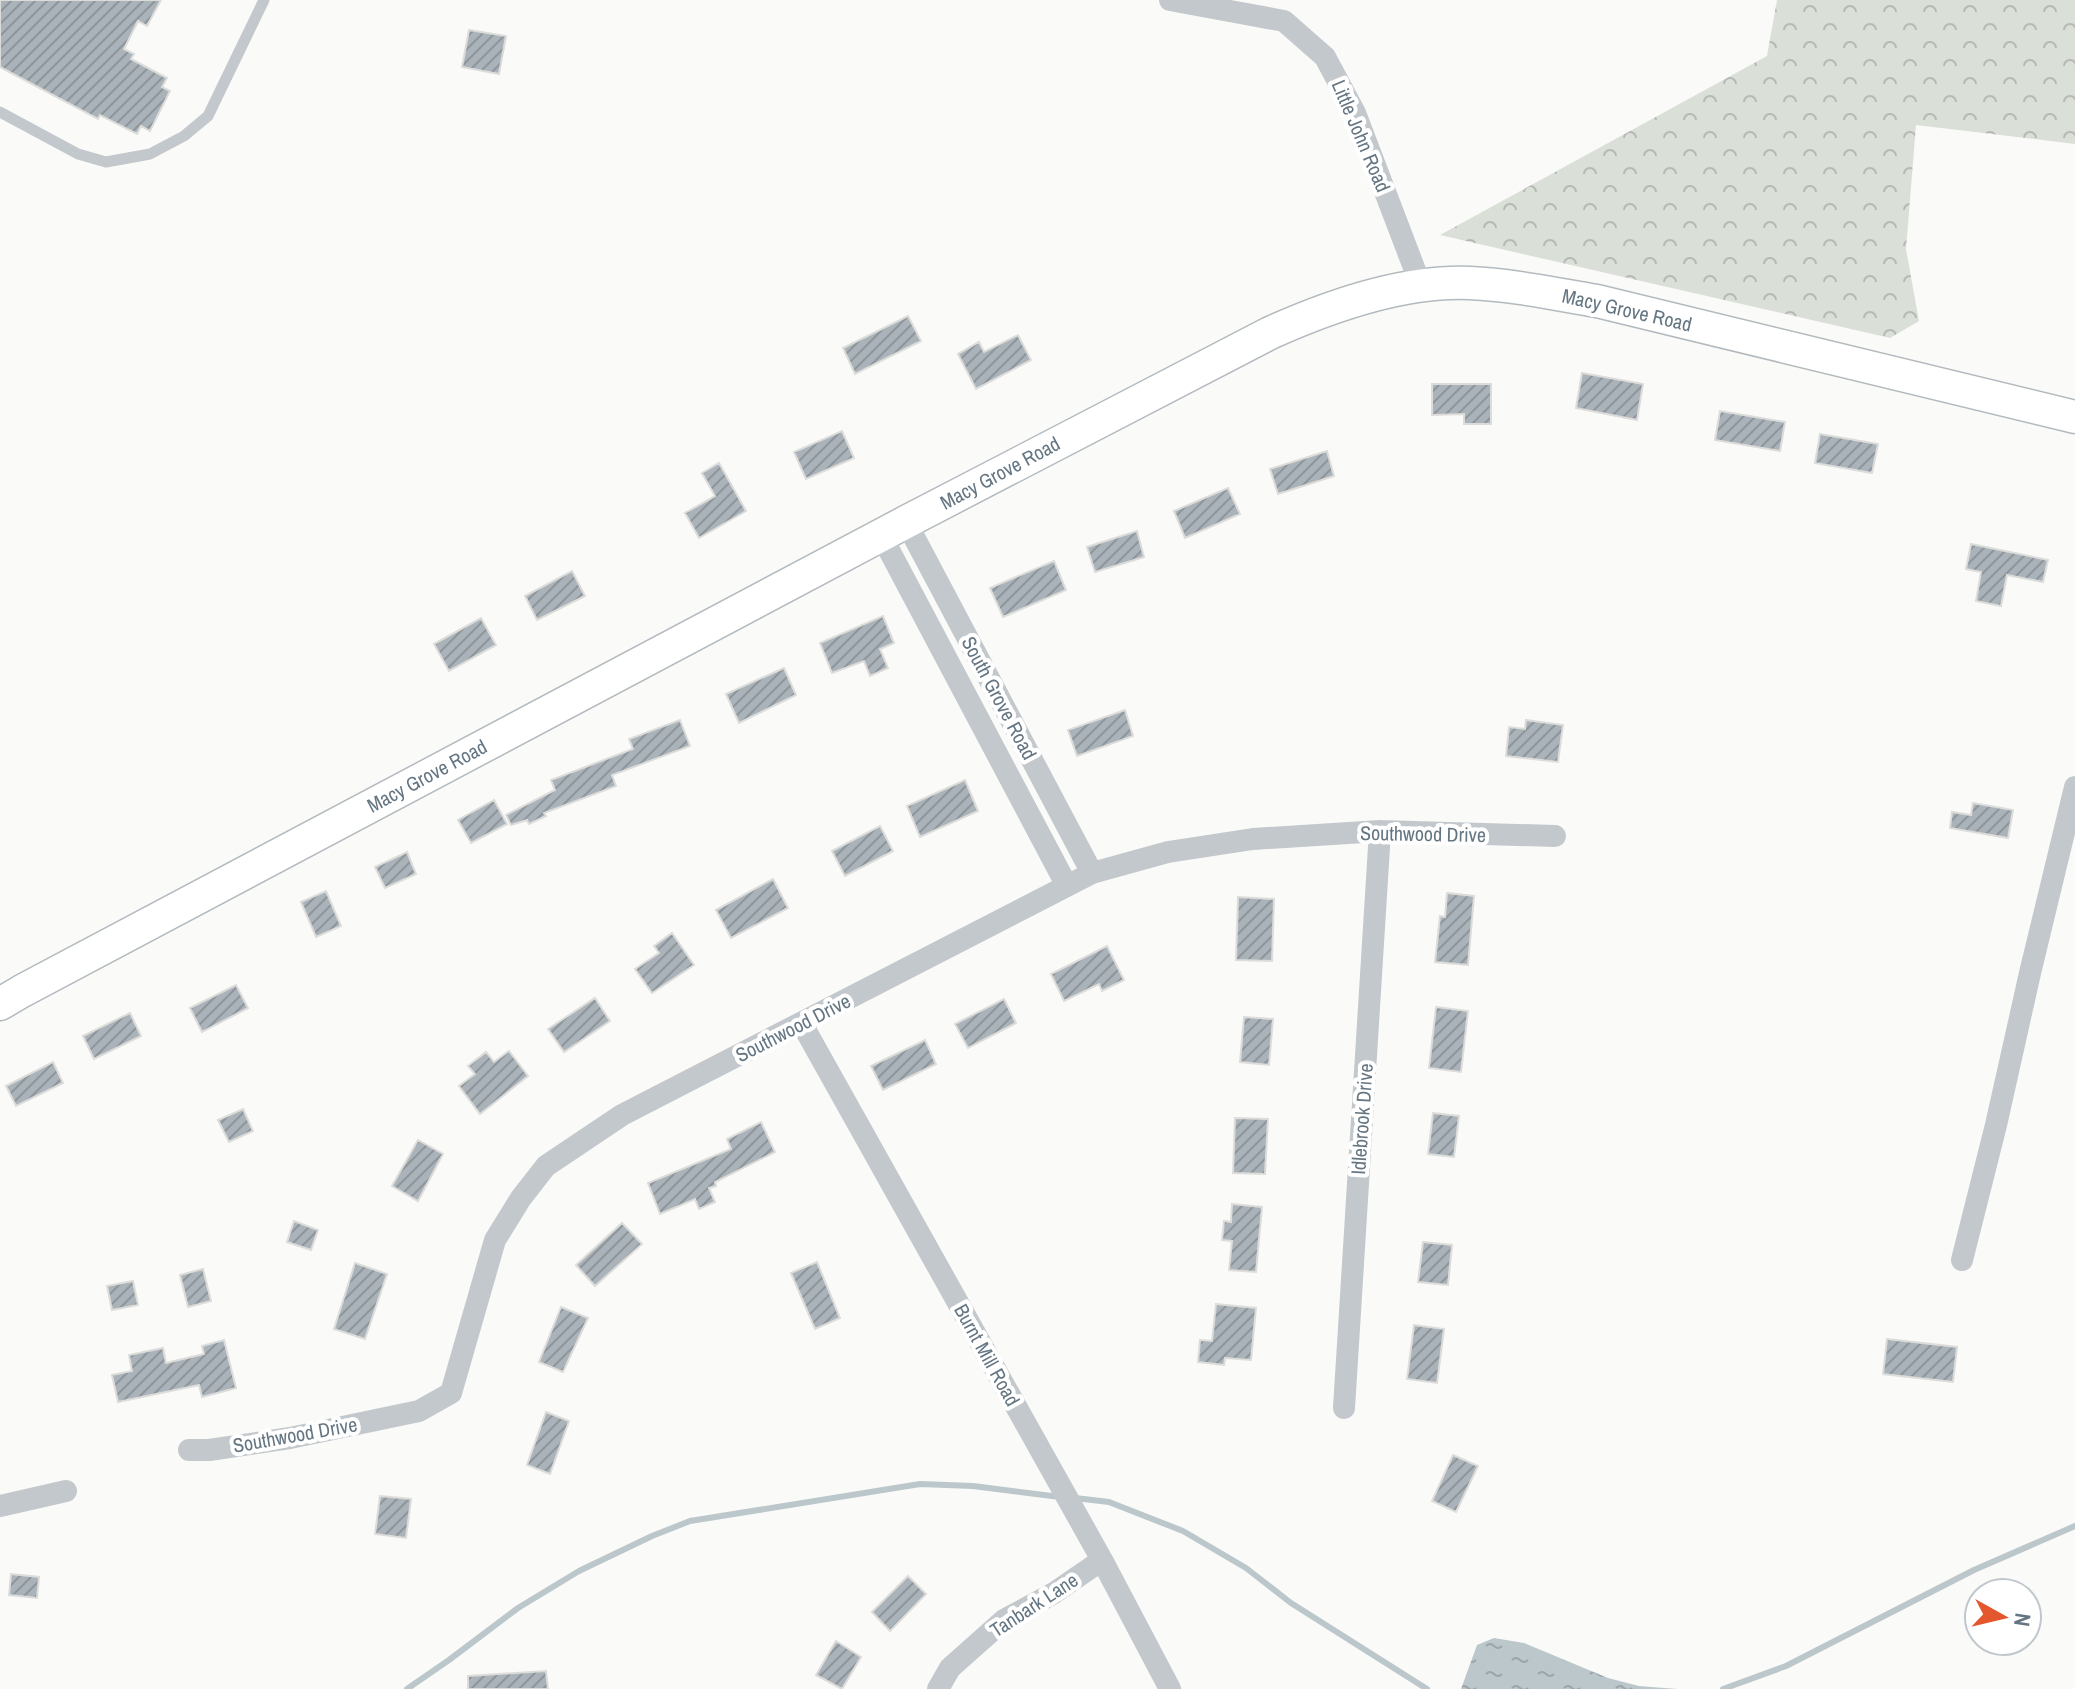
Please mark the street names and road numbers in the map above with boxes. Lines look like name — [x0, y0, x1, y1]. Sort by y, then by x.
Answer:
street label: Little John Road — [1326, 76, 1397, 196]
street label: Macy Grove Road — [1560, 281, 1695, 338]
street label: Macy Grove Road — [935, 430, 1064, 516]
street label: South Grove Road — [956, 631, 1043, 764]
street label: Macy Grove Road — [362, 733, 491, 819]
street label: Southwood Drive — [1360, 819, 1486, 848]
street label: Southwood Drive — [731, 987, 855, 1068]
street label: Idlebrook Drive — [1344, 1063, 1379, 1175]
street label: Burnt Mill Road — [948, 1299, 1027, 1411]
street label: Southwood Drive — [231, 1410, 359, 1459]
street label: Tanbark Lane — [985, 1566, 1083, 1643]

